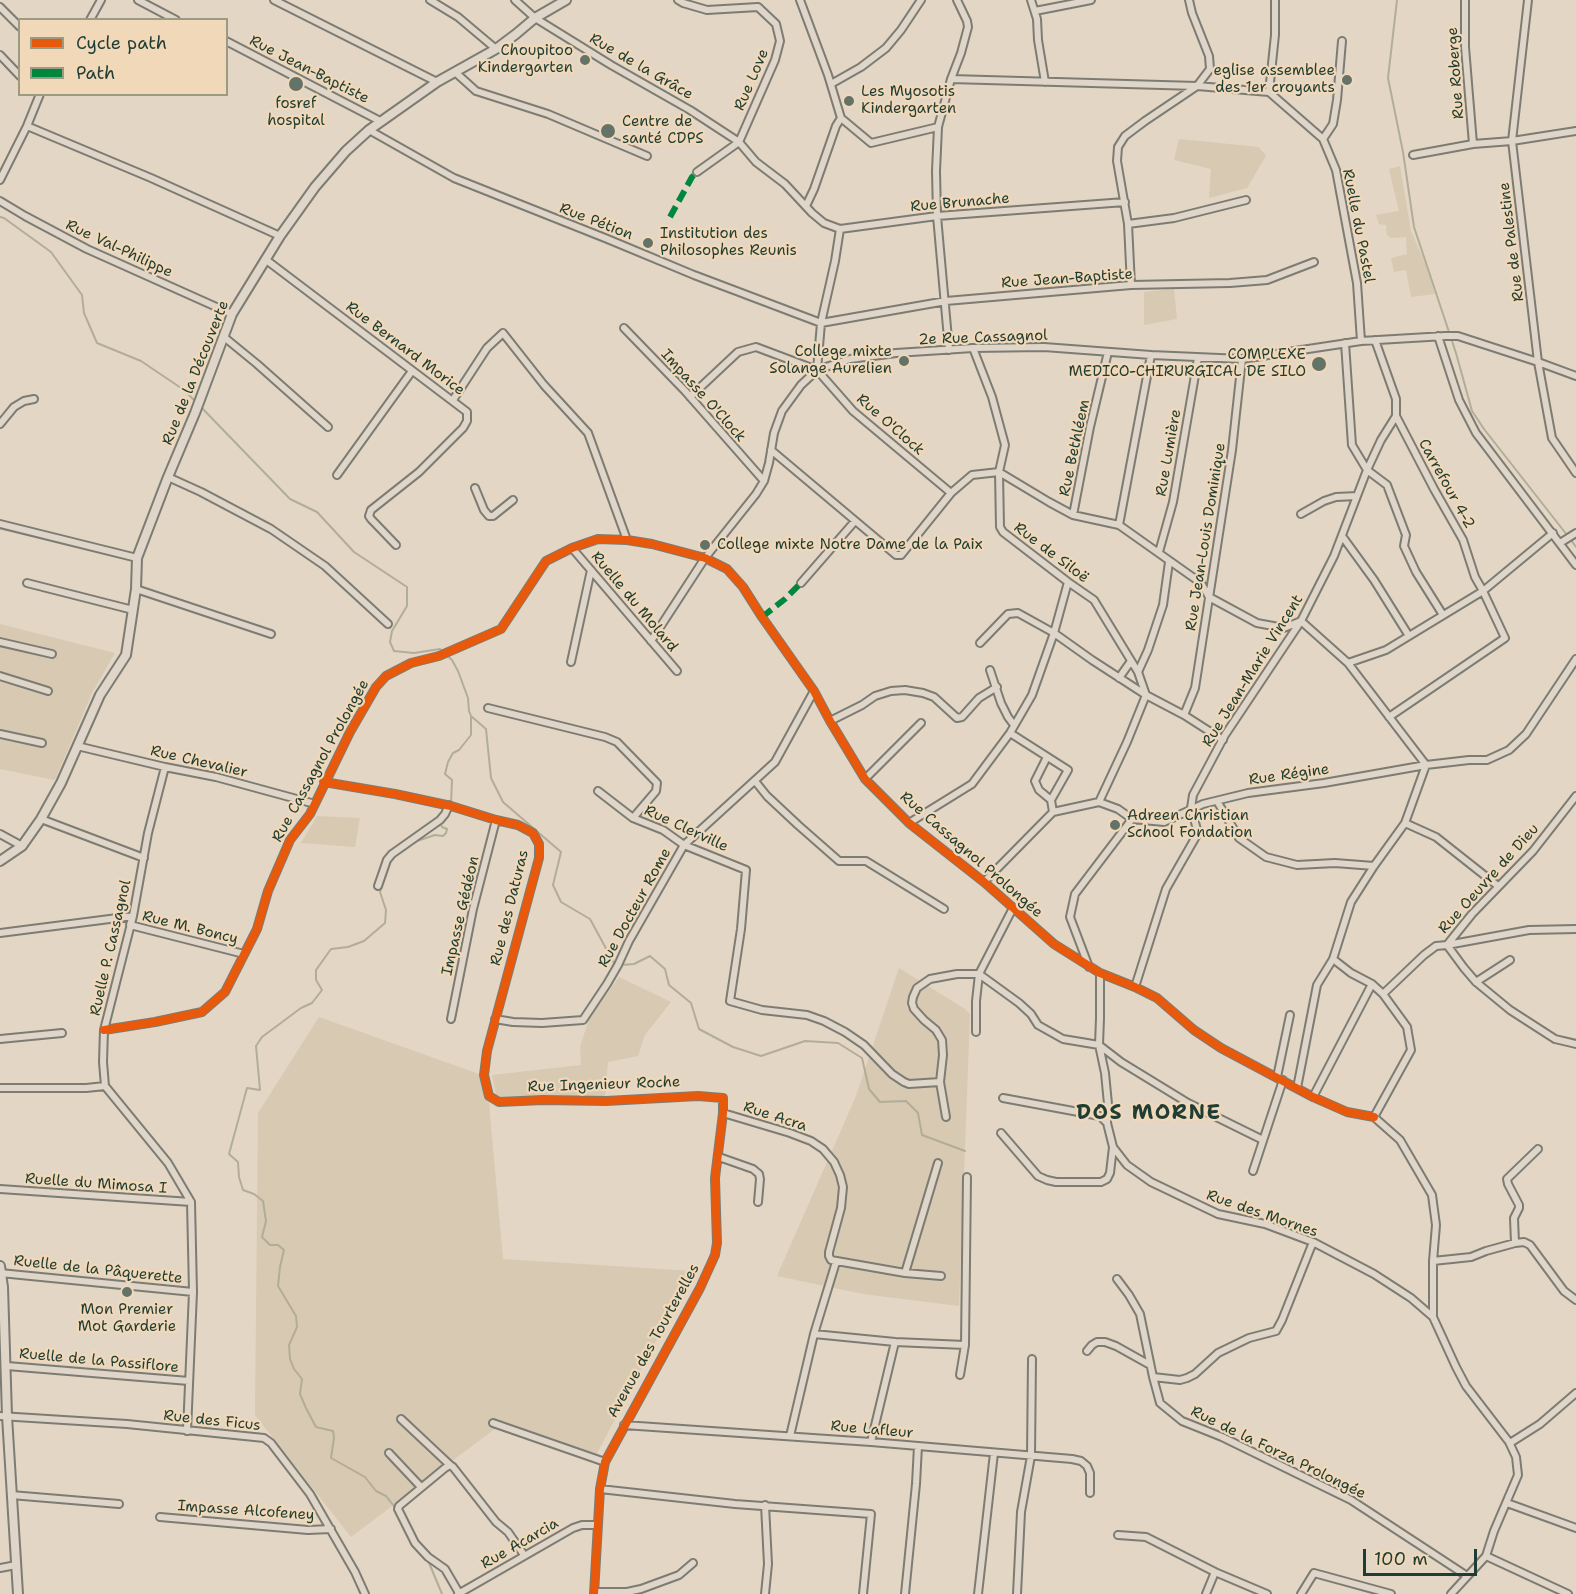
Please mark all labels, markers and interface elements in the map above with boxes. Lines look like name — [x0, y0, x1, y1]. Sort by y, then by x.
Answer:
legend — [18, 18, 228, 96]
street label: Rue Roberge — [1444, 26, 1468, 120]
street label: Rue de la Grâce — [586, 30, 696, 104]
text: Cycle path — [76, 31, 167, 55]
street label: Rue Jean-Baptiste — [246, 32, 372, 108]
place label: Choupitoo Kindergarten — [478, 42, 573, 77]
street label: Rue Love — [731, 46, 773, 114]
marker: Choupitoo Kindergarten — [578, 53, 592, 67]
text: Path — [76, 61, 115, 85]
place label: eglise assemblee des 1er croyants — [1213, 62, 1335, 97]
marker: eglise assemblee des 1er croyants — [1340, 73, 1354, 87]
marker: fosref hospital — [287, 75, 305, 93]
place label: Les Myosotis Kindergarten — [861, 83, 956, 118]
marker: Les Myosotis Kindergarten — [842, 94, 856, 108]
place label: fosref hospital — [267, 95, 325, 130]
place label: Centre de santé CDPS — [622, 113, 704, 148]
marker: Centre de santé CDPS — [599, 122, 617, 140]
street label: Ruelle du Pastel — [1338, 167, 1378, 285]
street label: Rue de Palestine — [1496, 181, 1528, 303]
street label: Rue Brunache — [910, 190, 1010, 216]
street label: Rue Pétion — [557, 200, 635, 244]
street label: Rue Val-Philippe — [63, 216, 175, 282]
place label: Institution des Philosophes Reunis — [660, 225, 797, 260]
marker: Institution des Philosophes Reunis — [641, 236, 655, 250]
street label: Rue Jean-Baptiste — [1001, 265, 1133, 293]
street label: Rue de la Découverte — [159, 298, 233, 448]
street label: Rue Bernard Morice — [342, 298, 468, 400]
street label: 2e Rue Cassagnol — [918, 327, 1048, 349]
place label: College mixte Solange Aurelien — [769, 343, 892, 378]
street label: Impasse O'Clock — [657, 346, 749, 446]
place label: COMPLEXE MEDICO-CHIRURGICAL DE SILO — [1069, 346, 1306, 381]
marker: College mixte Solange Aurelien — [897, 354, 911, 368]
marker: COMPLEXE MEDICO-CHIRURGICAL DE SILO — [1310, 355, 1328, 373]
street label: Rue O'Clock — [852, 391, 928, 459]
street label: Rue Bethléem — [1056, 398, 1094, 498]
street label: Rue Lumière — [1152, 408, 1186, 498]
street label: Carrefour 4-2 — [1414, 436, 1478, 532]
street label: Rue Jean-Louis Dominique — [1182, 442, 1230, 632]
street label: Rue de Siloë — [1010, 519, 1092, 587]
place label: College mixte Notre Dame de la Paix — [717, 536, 983, 554]
marker: College mixte Notre Dame de la Paix — [698, 538, 712, 552]
street label: Ruelle du Molard — [587, 548, 681, 656]
street label: Rue Jean-Marie Vincent — [1199, 592, 1307, 750]
street label: Rue Cassagnol Prolongée — [269, 677, 373, 845]
street label: Rue Chevalier — [149, 742, 249, 782]
street label: Rue Régine — [1248, 760, 1330, 790]
street label: Rue Cassagnol Prolongée — [896, 788, 1046, 922]
street label: Rue Clerville — [641, 802, 731, 856]
place label: Adreen Christian School Fondation — [1127, 807, 1252, 842]
marker: Adreen Christian School Fondation — [1108, 818, 1122, 832]
street label: Rue Oeuvre de Dieu — [1435, 820, 1543, 938]
street label: Rue Docteur Rome — [595, 845, 675, 971]
street label: Rue des Daturas — [487, 848, 533, 968]
street label: Impasse Gédéon — [438, 854, 484, 978]
street label: Ruelle P. Cassagnol — [87, 878, 135, 1018]
street label: Rue M. Boncy — [140, 907, 240, 949]
street label: Rue Ingenieur Roche — [527, 1073, 681, 1097]
street label: Rue Acra — [741, 1098, 809, 1136]
district label: DOS MORNE — [1076, 1101, 1222, 1127]
street label: Ruelle du Mimosa I — [24, 1170, 168, 1198]
street label: Rue des Mornes — [1204, 1186, 1320, 1242]
street label: Ruelle de la Pâquerette — [13, 1252, 183, 1288]
street label: Avenue des Tourterelles — [604, 1261, 704, 1421]
marker: Mon Premier Mot Garderie — [120, 1285, 134, 1299]
place label: Mon Premier Mot Garderie — [78, 1301, 176, 1336]
street label: Ruelle de la Passiflore — [18, 1345, 180, 1377]
street label: Rue de la Forza Prolongée — [1188, 1403, 1368, 1503]
street label: Rue des Ficus — [163, 1407, 261, 1435]
street label: Rue Lafleur — [830, 1417, 914, 1443]
street label: Impasse Alcofeney — [177, 1497, 315, 1525]
street label: Rue Acarcia — [478, 1515, 562, 1573]
scale bar — [1366, 1537, 1480, 1575]
text: 100 m — [1374, 1547, 1428, 1571]

